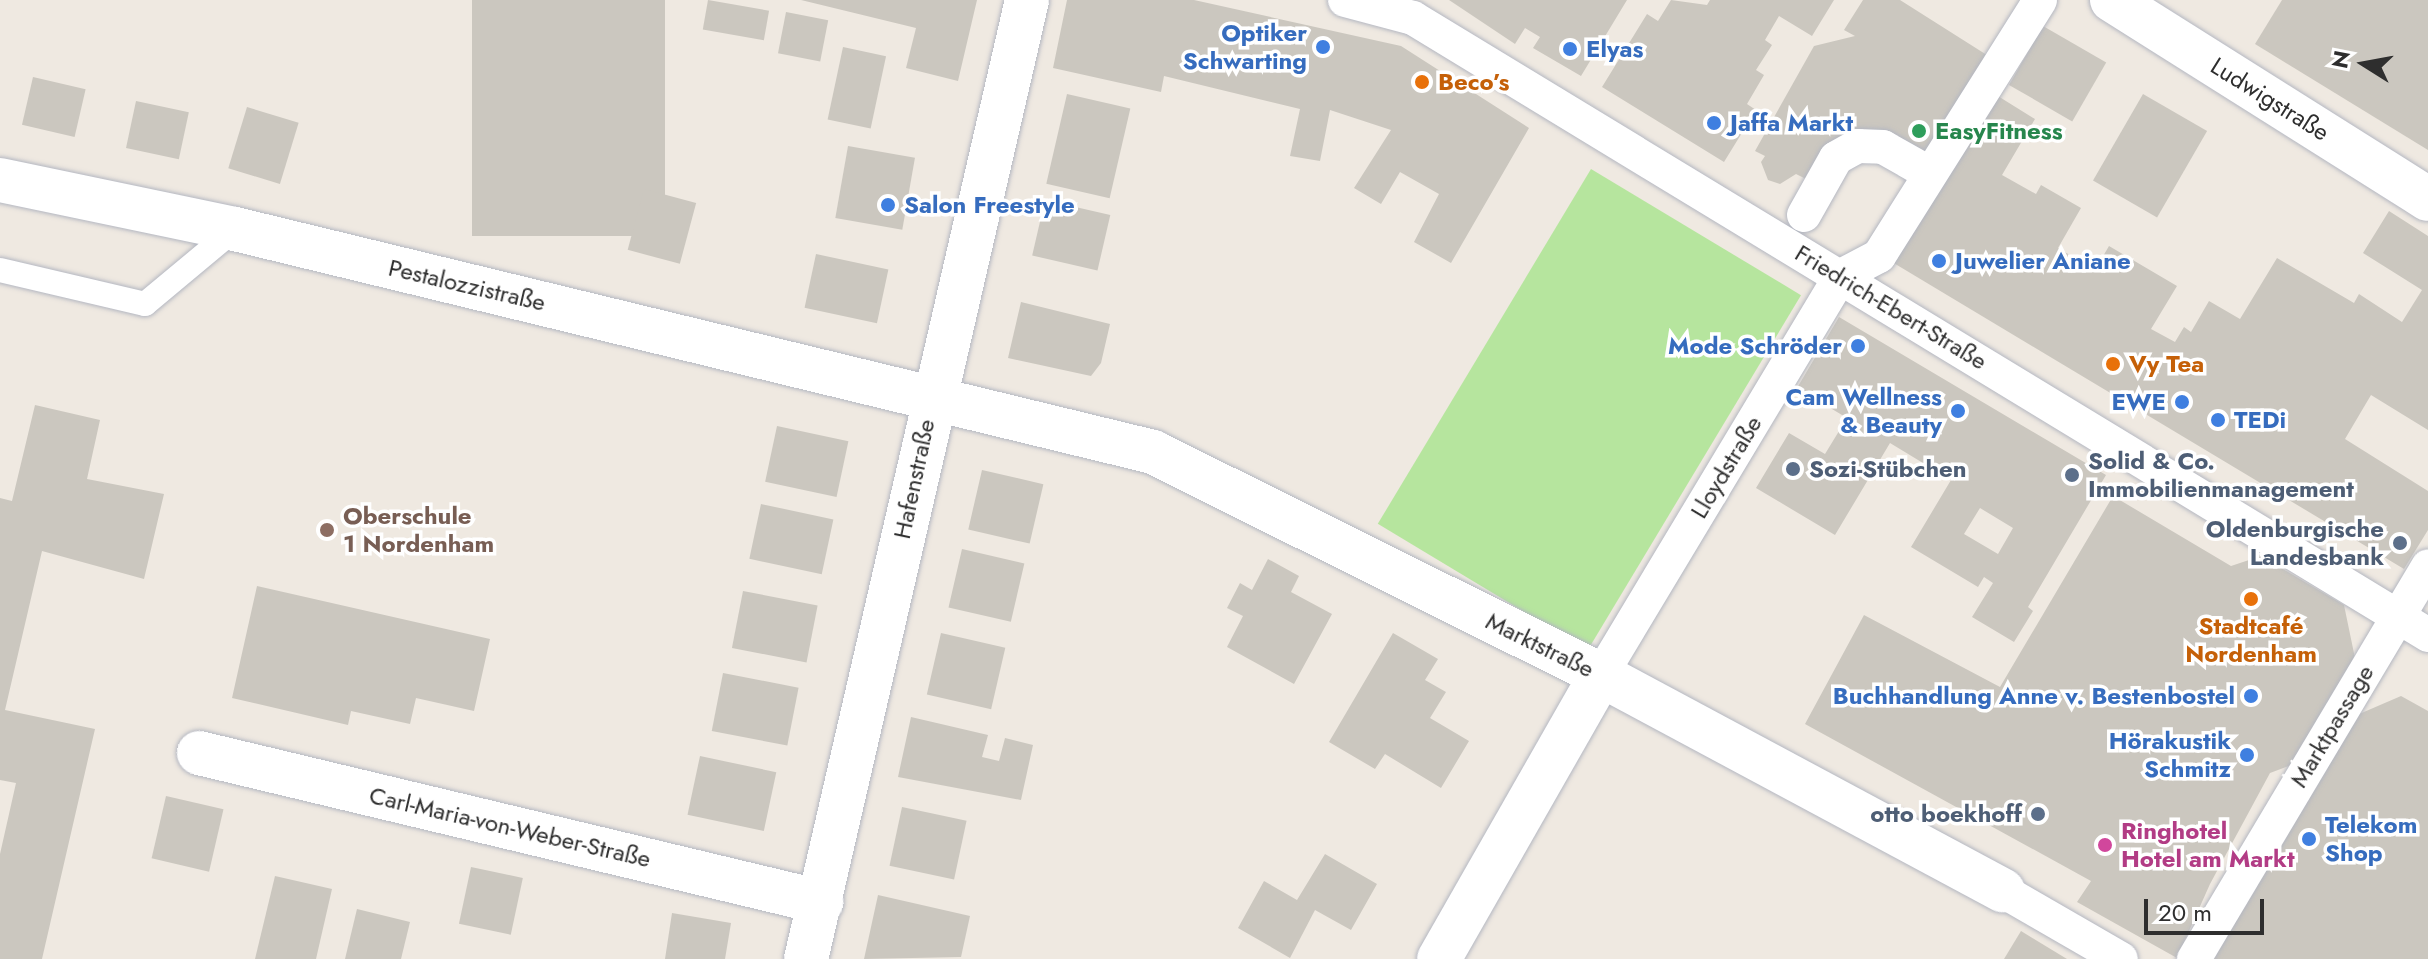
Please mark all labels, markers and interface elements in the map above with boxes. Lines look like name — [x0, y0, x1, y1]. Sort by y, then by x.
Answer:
place label: Optiker Schwarting — [1183, 19, 1307, 75]
north arrow — [2324, 24, 2404, 104]
place label: Elyas — [1586, 35, 1643, 63]
marker: Optiker Schwarting — [1314, 38, 1332, 56]
marker: Elyas — [1561, 40, 1579, 58]
text: N — [2323, 48, 2358, 71]
street label: Ludwigstraße — [2206, 51, 2334, 147]
place label: Beco’s — [1438, 68, 1509, 96]
marker: Beco’s — [1413, 73, 1431, 91]
place label: Jaffa Markt — [1730, 109, 1853, 137]
marker: Jaffa Markt — [1705, 114, 1723, 132]
place label: EasyFitness — [1935, 117, 2063, 145]
marker: EasyFitness — [1910, 122, 1928, 140]
place label: Salon Freestyle — [904, 191, 1075, 219]
marker: Salon Freestyle — [879, 196, 897, 214]
street label: Friedrich-Ebert-Straße — [1790, 238, 1992, 376]
place label: Juwelier Aniane — [1955, 247, 2131, 275]
marker: Juwelier Aniane — [1930, 252, 1948, 270]
street label: Pestalozzistraße — [386, 253, 548, 317]
place label: Mode Schröder — [1668, 332, 1842, 360]
marker: Mode Schröder — [1849, 337, 1867, 355]
place label: Vy Tea — [2129, 350, 2204, 378]
marker: Vy Tea — [2104, 355, 2122, 373]
place label: Cam Wellness & Beauty — [1786, 383, 1942, 439]
place label: EWE — [2111, 388, 2166, 416]
marker: EWE — [2173, 393, 2191, 411]
marker: Cam Wellness & Beauty — [1949, 402, 1967, 420]
place label: TEDi — [2234, 406, 2286, 434]
street label: Lloydstraße — [1684, 411, 1768, 523]
marker: TEDi — [2209, 411, 2227, 429]
street label: Hafenstraße — [887, 417, 941, 541]
place label: Solid & Co. Immobilienmanagement — [2088, 447, 2354, 503]
place label: Sozi-Stübchen — [1809, 455, 1967, 483]
marker: Sozi-Stübchen — [1784, 460, 1802, 478]
marker: Solid & Co. Immobilienmanagement — [2063, 466, 2081, 484]
place label: Oberschule 1 Nordenham — [343, 502, 494, 558]
place label: Oldenburgische Landesbank — [2206, 515, 2384, 571]
marker: Oberschule 1 Nordenham — [318, 521, 336, 539]
marker: Oldenburgische Landesbank — [2391, 534, 2409, 552]
marker: Stadtcafé Nordenham — [2242, 590, 2260, 608]
street label: Marktstraße — [1481, 606, 1599, 684]
place label: Stadtcafé Nordenham — [2185, 612, 2317, 668]
street label: Marktpassage — [2284, 660, 2380, 792]
place label: Buchhandlung Anne v. Bestenbostel — [1833, 682, 2235, 710]
marker: Buchhandlung Anne v. Bestenbostel — [2242, 687, 2260, 705]
place label: Hörakustik Schmitz — [2109, 727, 2231, 783]
marker: Hörakustik Schmitz — [2238, 746, 2256, 764]
street label: Carl-Maria-von-Weber-Straße — [367, 781, 653, 873]
place label: otto boekhoff — [1870, 800, 2022, 828]
marker: otto boekhoff — [2029, 805, 2047, 823]
place label: Telekom Shop — [2325, 811, 2417, 867]
place label: Ringhotel Hotel am Markt — [2121, 817, 2295, 873]
marker: Telekom Shop — [2300, 830, 2318, 848]
marker: Ringhotel Hotel am Markt — [2096, 836, 2114, 854]
scale bar — [2148, 883, 2268, 933]
text: 20 m — [2158, 895, 2212, 930]

